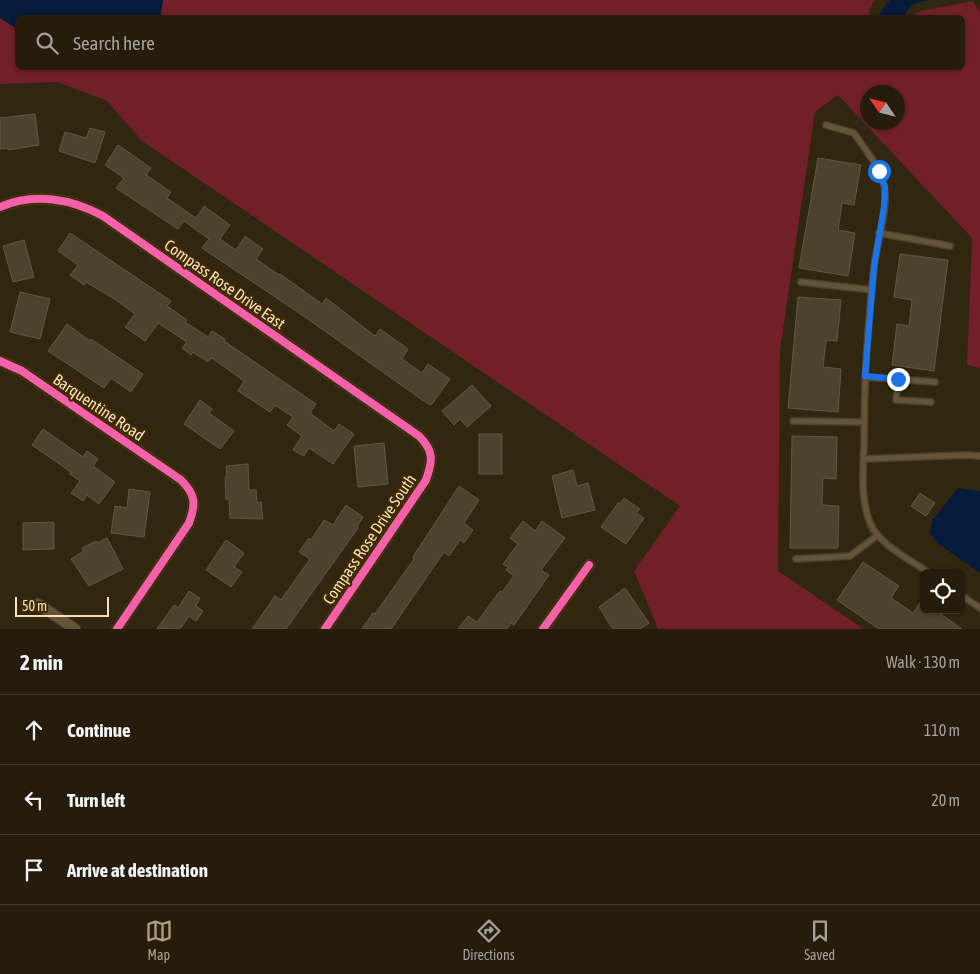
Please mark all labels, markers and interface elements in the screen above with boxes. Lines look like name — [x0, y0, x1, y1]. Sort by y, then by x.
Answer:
search box — [15, 15, 965, 70]
icon: search — [33, 29, 61, 57]
text: Search here — [73, 32, 155, 54]
north arrow — [860, 85, 905, 130]
route start — [868, 160, 891, 183]
street label: Compass Rose Drive East — [161, 236, 289, 333]
route end — [887, 368, 910, 391]
street label: Barquentine Road — [49, 370, 148, 445]
street label: Compass Rose Drive South — [319, 471, 420, 608]
map controls — [920, 569, 965, 614]
button: locate — [920, 569, 965, 614]
scale bar — [15, 594, 109, 617]
text: 50 m — [22, 598, 47, 614]
text: 2 min — [20, 650, 63, 674]
text: Walk · 130 m — [886, 653, 960, 671]
icon: ahead — [20, 716, 48, 744]
text: Continue — [67, 719, 131, 741]
text: 110 m — [924, 721, 960, 739]
icon: left — [20, 786, 48, 814]
text: Turn left — [67, 789, 125, 811]
text: 20 m — [931, 791, 960, 809]
icon: arrive — [20, 856, 48, 884]
text: Arrive at destination — [67, 859, 208, 881]
tab: Map — [145, 917, 173, 963]
tab: Directions — [462, 917, 515, 963]
tab: Saved — [804, 917, 835, 963]

